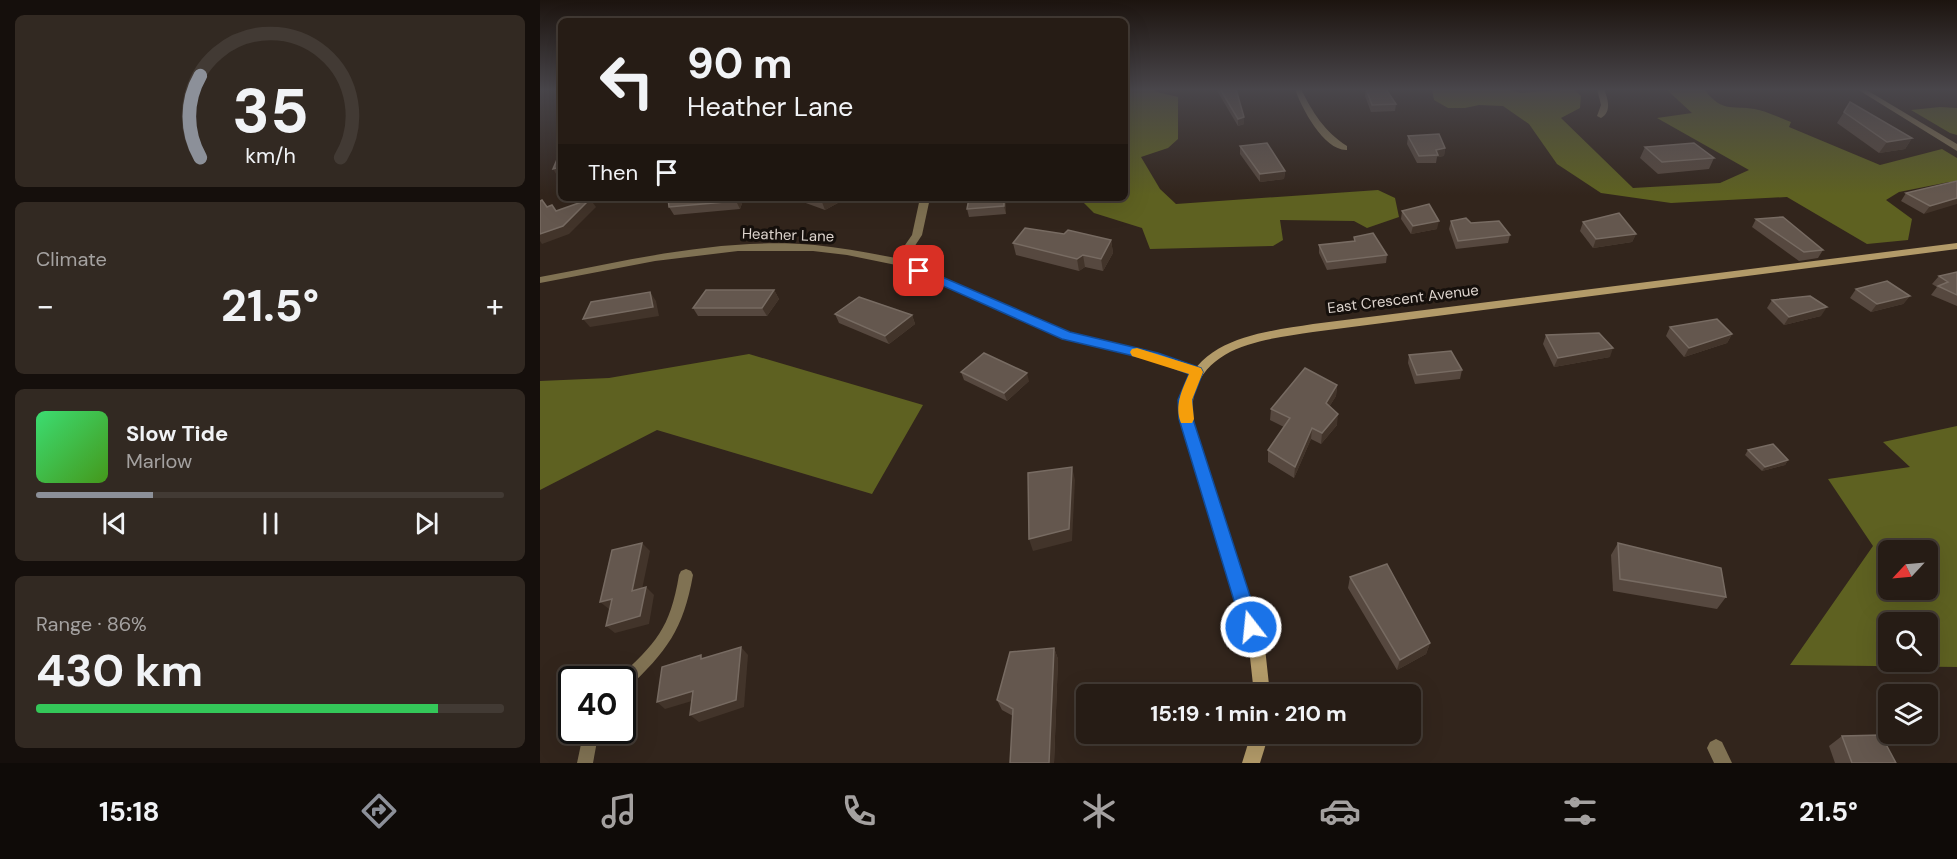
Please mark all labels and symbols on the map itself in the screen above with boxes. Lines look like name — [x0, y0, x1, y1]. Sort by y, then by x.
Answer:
street label: Heather Lane — [741, 223, 835, 247]
pin — [893, 245, 944, 296]
street label: East Crescent Avenue — [1326, 280, 1480, 318]
north arrow — [1878, 540, 1938, 600]
position arrow — [1219, 595, 1283, 659]
speed limit sign: 40 — [558, 666, 636, 744]

